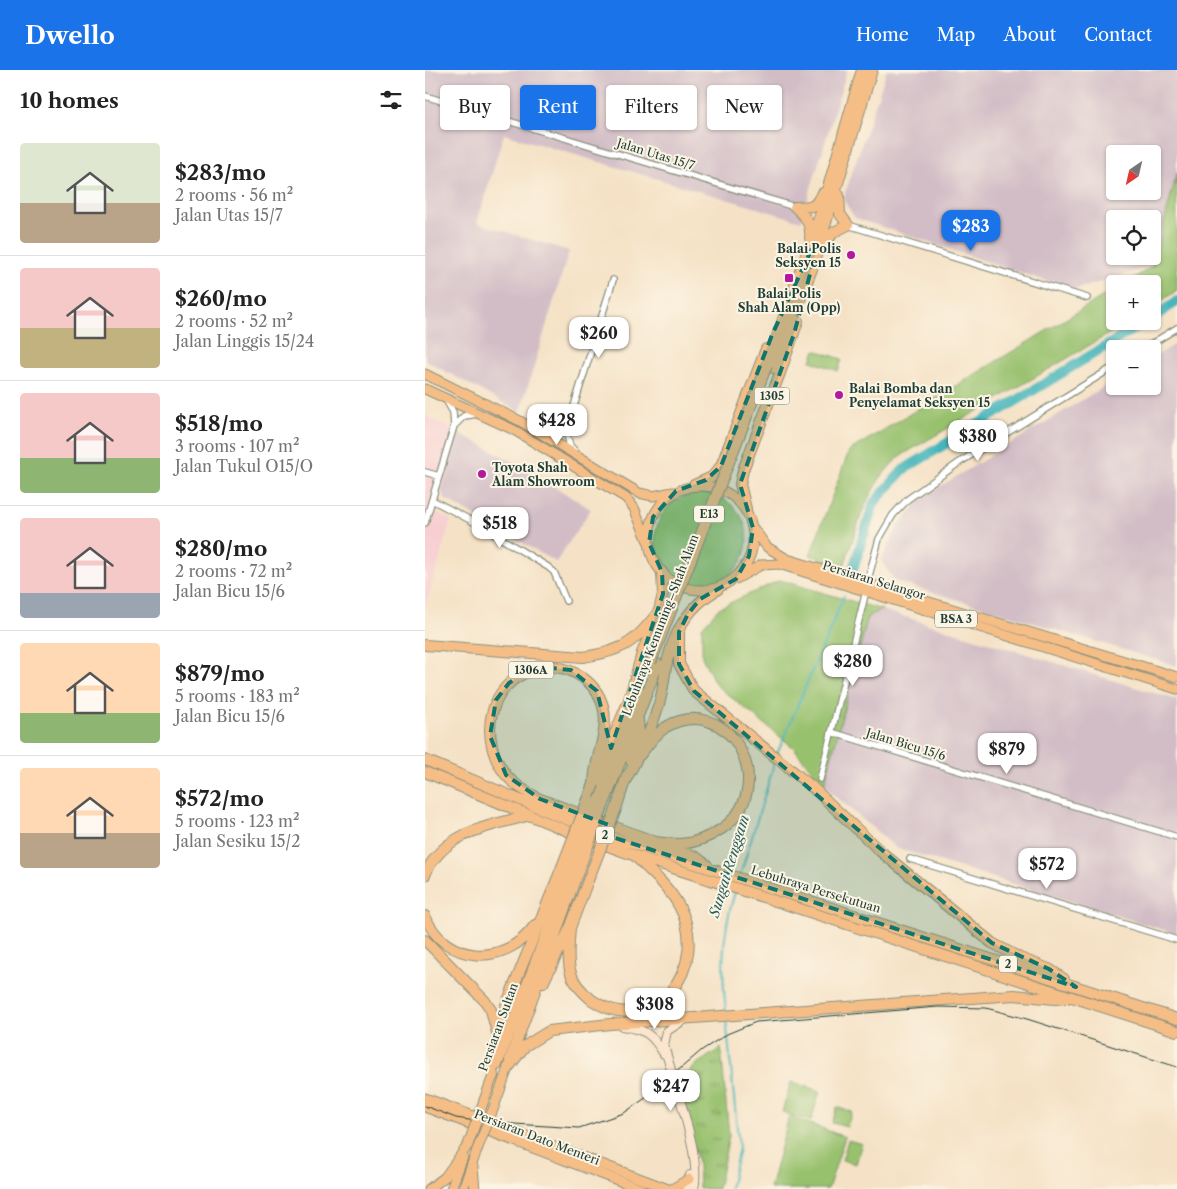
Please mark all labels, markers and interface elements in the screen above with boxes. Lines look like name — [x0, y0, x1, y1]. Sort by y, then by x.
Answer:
text: Dwello — [25, 21, 115, 50]
text: Home — [856, 24, 909, 46]
text: Map — [937, 24, 975, 46]
text: About — [1003, 24, 1056, 46]
text: Contact — [1084, 24, 1152, 46]
chip: Buy — [440, 85, 510, 130]
chip: Rent — [520, 85, 596, 130]
chip: Filters — [606, 85, 697, 130]
chip: New — [707, 85, 782, 130]
icon: filters — [377, 86, 405, 114]
text: 10 homes — [20, 88, 119, 113]
street label: Jalan Utas 15/7 — [613, 134, 697, 173]
north arrow — [1106, 145, 1161, 200]
map controls — [1106, 145, 1161, 395]
text: $283/mo — [175, 160, 266, 185]
icon: home — [60, 163, 120, 223]
text: 2 rooms · 56 m² — [175, 185, 293, 205]
text: Jalan Utas 15/7 — [175, 205, 283, 225]
pin: $283 — [941, 210, 1001, 252]
button: locate — [1106, 210, 1161, 265]
text: $283 — [952, 216, 990, 236]
place label: Balai Polis Seksyen 15 — [775, 241, 841, 270]
marker: Balai Polis Seksyen 15 — [845, 249, 857, 261]
marker: Balai Polis Shah Alam (Opp) — [783, 272, 795, 284]
button: + — [1106, 275, 1161, 330]
text: $260/mo — [175, 286, 267, 311]
place label: Balai Polis Shah Alam (Opp) — [738, 286, 840, 315]
icon: home — [60, 288, 120, 348]
text: 2 rooms · 52 m² — [175, 311, 293, 331]
pin: $260 — [569, 316, 629, 359]
text: $260 — [580, 323, 618, 343]
text: Jalan Linggis 15/24 — [175, 331, 314, 351]
button: − — [1106, 340, 1161, 395]
place label: Balai Bomba dan Penyelamat Seksyen 15 — [849, 381, 990, 410]
road number: 1305 — [755, 388, 789, 404]
marker: Balai Bomba dan Penyelamat Seksyen 15 — [833, 389, 845, 401]
pin: $428 — [527, 404, 587, 446]
text: $428 — [538, 410, 576, 430]
text: $518/mo — [175, 411, 263, 436]
icon: home — [60, 413, 120, 473]
pin: $380 — [948, 420, 1008, 462]
text: $380 — [959, 426, 997, 446]
text: 3 rooms · 107 m² — [175, 436, 300, 456]
text: Jalan Tukul O15/O — [175, 456, 313, 476]
place label: Toyota Shah Alam Showroom — [491, 460, 595, 489]
marker: Toyota Shah Alam Showroom — [476, 468, 488, 480]
pin: $518 — [470, 506, 530, 549]
road number: E13 — [694, 506, 724, 522]
text: $518 — [483, 513, 517, 533]
street label: Lebuhraya Kemuning–Shah Alam — [618, 532, 702, 718]
text: $280/mo — [175, 536, 267, 561]
icon: home — [60, 538, 120, 598]
street label: Persiaran Selangor — [821, 557, 927, 603]
text: 2 rooms · 72 m² — [175, 561, 292, 581]
text: Jalan Bicu 15/6 — [175, 581, 285, 601]
road number: BSA 3 — [935, 610, 977, 628]
pin: $280 — [823, 644, 883, 687]
text: $280 — [834, 651, 872, 671]
text: $879/mo — [175, 661, 265, 686]
road number: 1306A — [509, 662, 553, 678]
icon: home — [60, 663, 120, 723]
text: 5 rooms · 183 m² — [175, 686, 300, 706]
text: Jalan Bicu 15/6 — [175, 706, 285, 726]
street label: Jalan Bicu 15/6 — [862, 724, 948, 763]
pin: $879 — [977, 732, 1037, 775]
text: $879 — [989, 739, 1025, 759]
text: $572/mo — [175, 786, 264, 811]
icon: home — [60, 788, 120, 848]
text: 5 rooms · 123 m² — [175, 811, 299, 831]
water label: Sungai Renggam — [705, 813, 753, 920]
road number: 2 — [596, 826, 614, 844]
text: Jalan Sesiku 15/2 — [175, 831, 300, 851]
pin: $572 — [1017, 848, 1077, 890]
text: $572 — [1029, 854, 1065, 874]
street label: Lebuhraya Persekutuan — [749, 862, 883, 916]
road number: 2 — [999, 956, 1017, 972]
street label: Persiaran Sultan — [475, 980, 521, 1073]
pin: $308 — [625, 988, 685, 1030]
text: $308 — [636, 994, 674, 1014]
pin: $247 — [641, 1070, 701, 1112]
text: $247 — [653, 1076, 689, 1096]
street label: Persiaran Dato Menteri — [472, 1106, 602, 1168]

